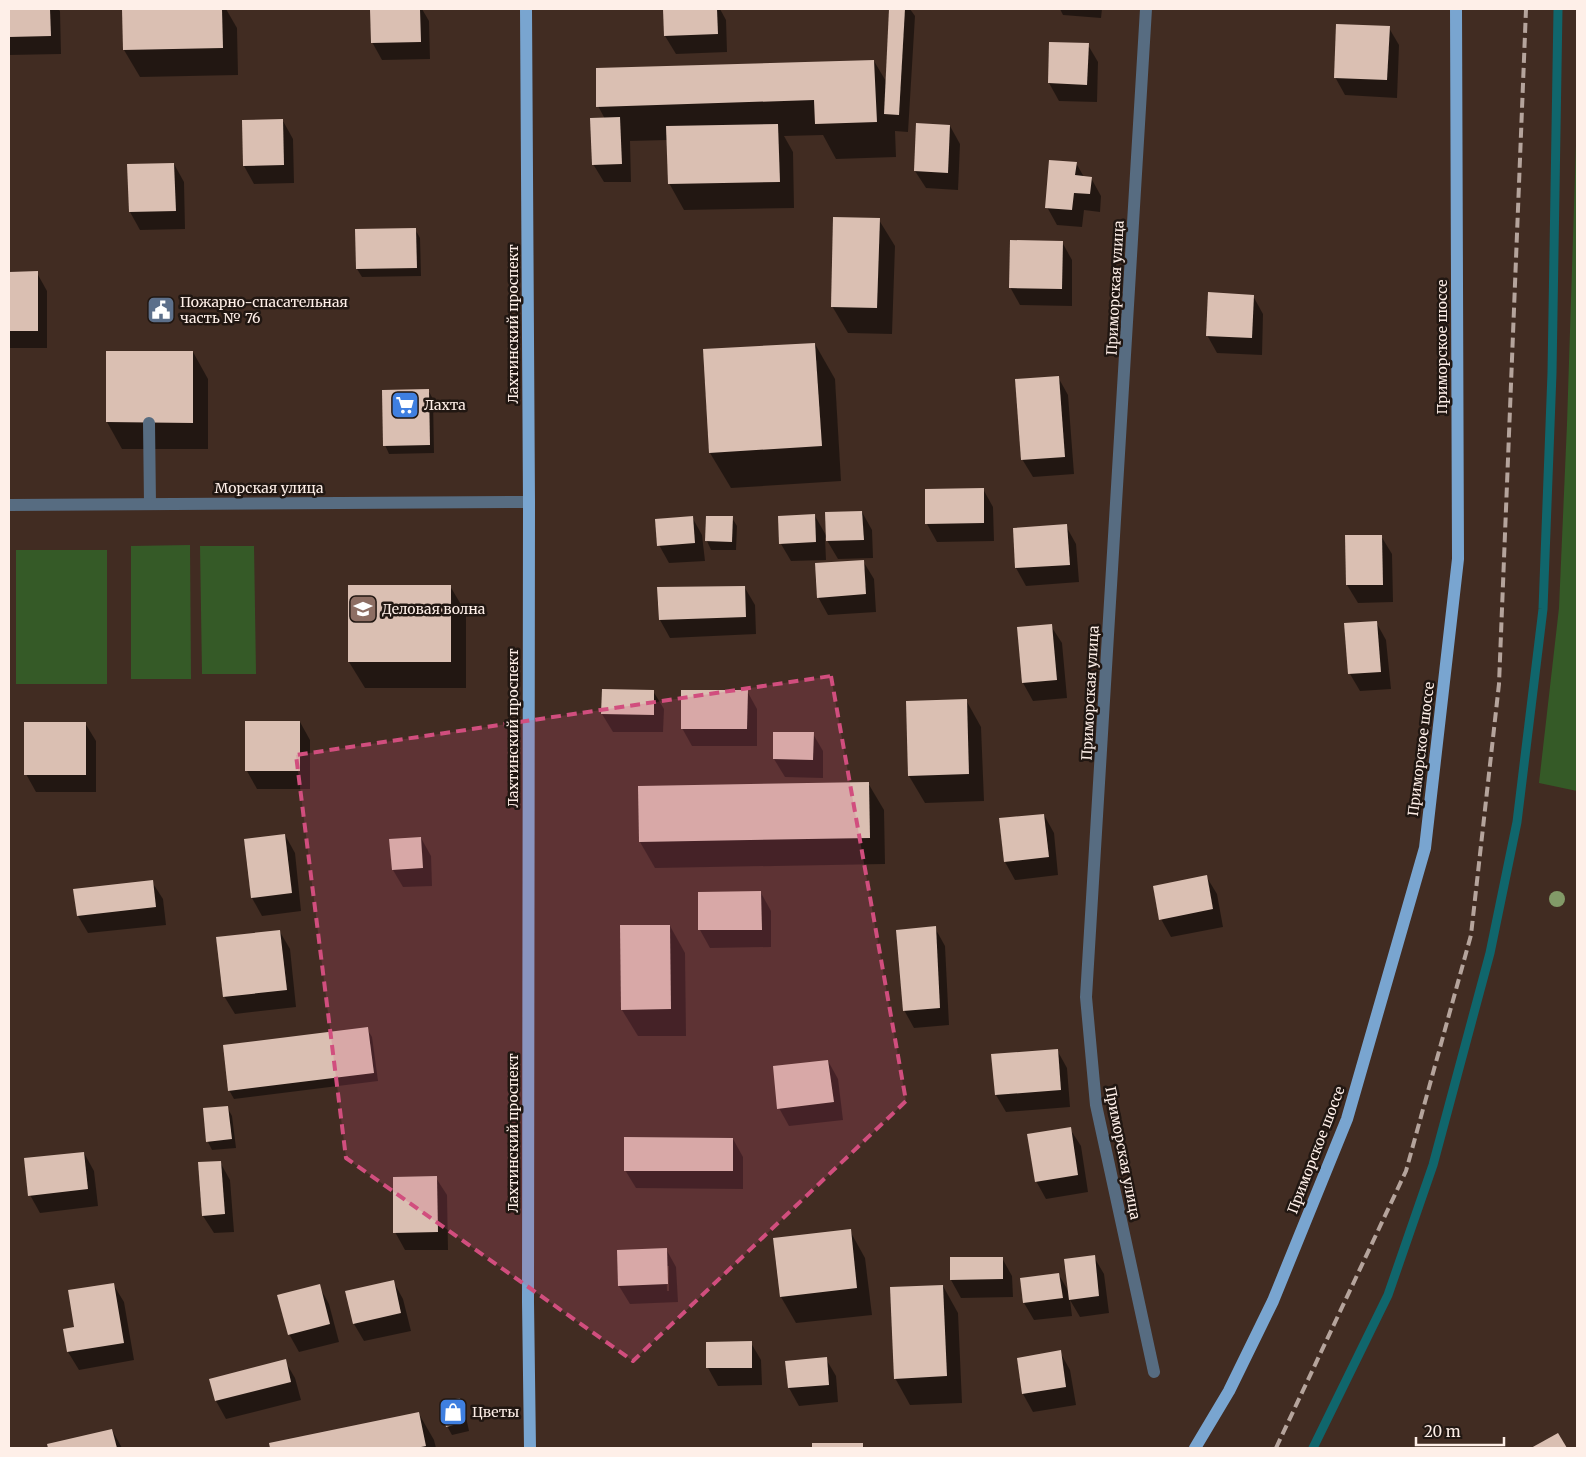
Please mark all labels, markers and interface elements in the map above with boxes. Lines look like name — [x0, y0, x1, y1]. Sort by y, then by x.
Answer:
street label: Приморская улица — [1102, 219, 1128, 356]
street label: Лахтинский проспект — [504, 244, 522, 404]
street label: Приморское шоссе — [1433, 279, 1451, 415]
place label: Пожарно-спасательная часть № 76 — [180, 293, 348, 327]
public building icon: Пожарно-спасательная часть № 76 — [146, 295, 176, 325]
supermarket icon: Лахта — [390, 390, 420, 420]
place label: Лахта — [424, 396, 466, 414]
street label: Морская улица — [214, 479, 324, 497]
school or university icon: Деловая волна — [348, 594, 378, 624]
place label: Деловая волна — [382, 600, 486, 618]
street label: Приморская улица — [1077, 624, 1103, 761]
street label: Лахтинский проспект — [504, 648, 522, 808]
street label: Приморское шоссе — [1404, 681, 1438, 817]
street label: Лахтинский проспект — [504, 1053, 522, 1213]
street label: Приморское шоссе — [1283, 1084, 1349, 1216]
street label: Приморская улица — [1101, 1085, 1145, 1222]
shop icon: Цветы — [438, 1397, 468, 1427]
place label: Цветы — [472, 1403, 519, 1421]
scale bar — [1416, 1414, 1504, 1446]
text: 20 m — [1424, 1422, 1461, 1441]

